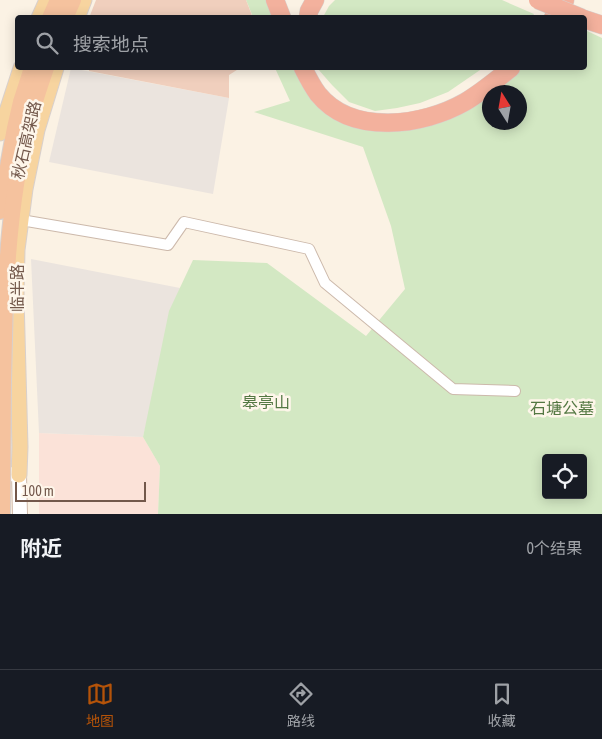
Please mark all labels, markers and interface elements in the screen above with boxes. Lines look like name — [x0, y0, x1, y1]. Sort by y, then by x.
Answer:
search box — [15, 15, 587, 70]
icon: search — [33, 29, 61, 57]
text: 搜索地点 — [73, 33, 149, 55]
north arrow — [482, 85, 527, 130]
street label: 秋石高架路 — [8, 99, 44, 181]
street label: 临半路 — [8, 264, 26, 312]
park label: 皋亭山 — [242, 393, 290, 411]
park label: 石塘公墓 — [530, 399, 594, 417]
map controls — [542, 454, 587, 499]
button: locate — [542, 454, 587, 499]
scale bar — [15, 479, 146, 502]
text: 100 m — [22, 483, 54, 499]
text: 附近 — [20, 536, 62, 560]
text: 0个结果 — [526, 539, 582, 557]
tab: 地图 — [86, 680, 114, 730]
tab: 路线 — [287, 680, 315, 730]
tab: 收藏 — [488, 680, 516, 730]

